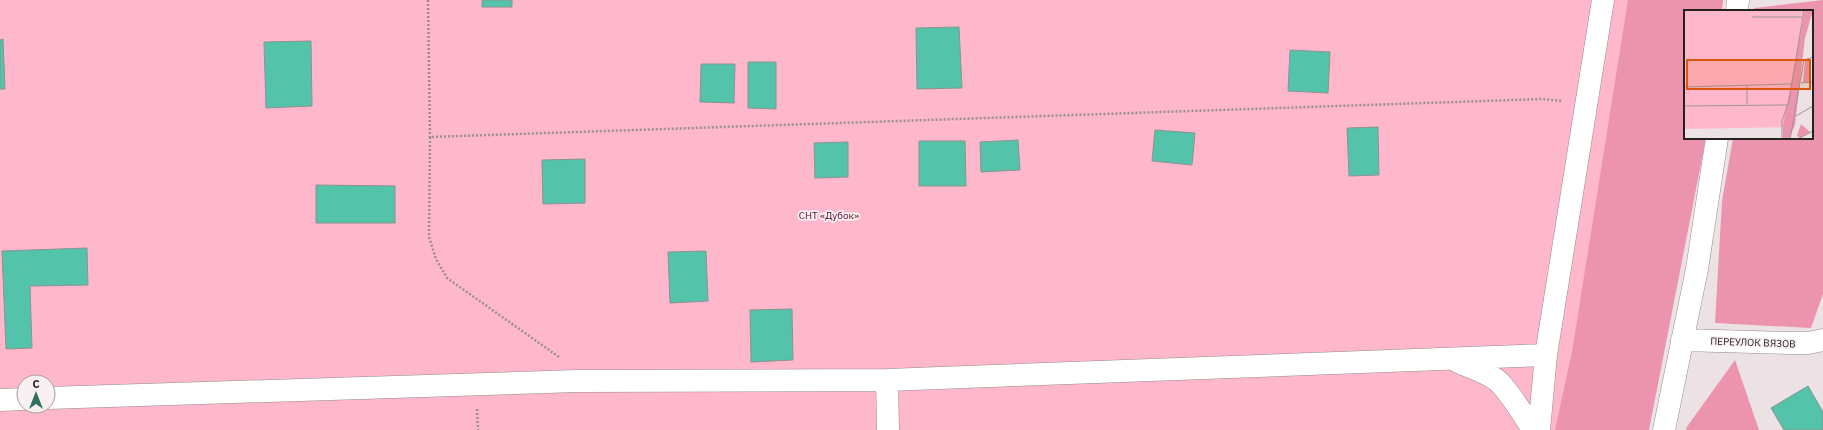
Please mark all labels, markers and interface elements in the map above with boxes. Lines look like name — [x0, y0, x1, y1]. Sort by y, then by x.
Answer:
inset map — [1684, 10, 1813, 139]
park label: СНТ «Дубок» — [799, 209, 859, 222]
street label: ПЕРЕУЛОК ВЯЗОВ — [1710, 335, 1796, 350]
north arrow — [16, 374, 56, 414]
text: С — [32, 377, 40, 391]

